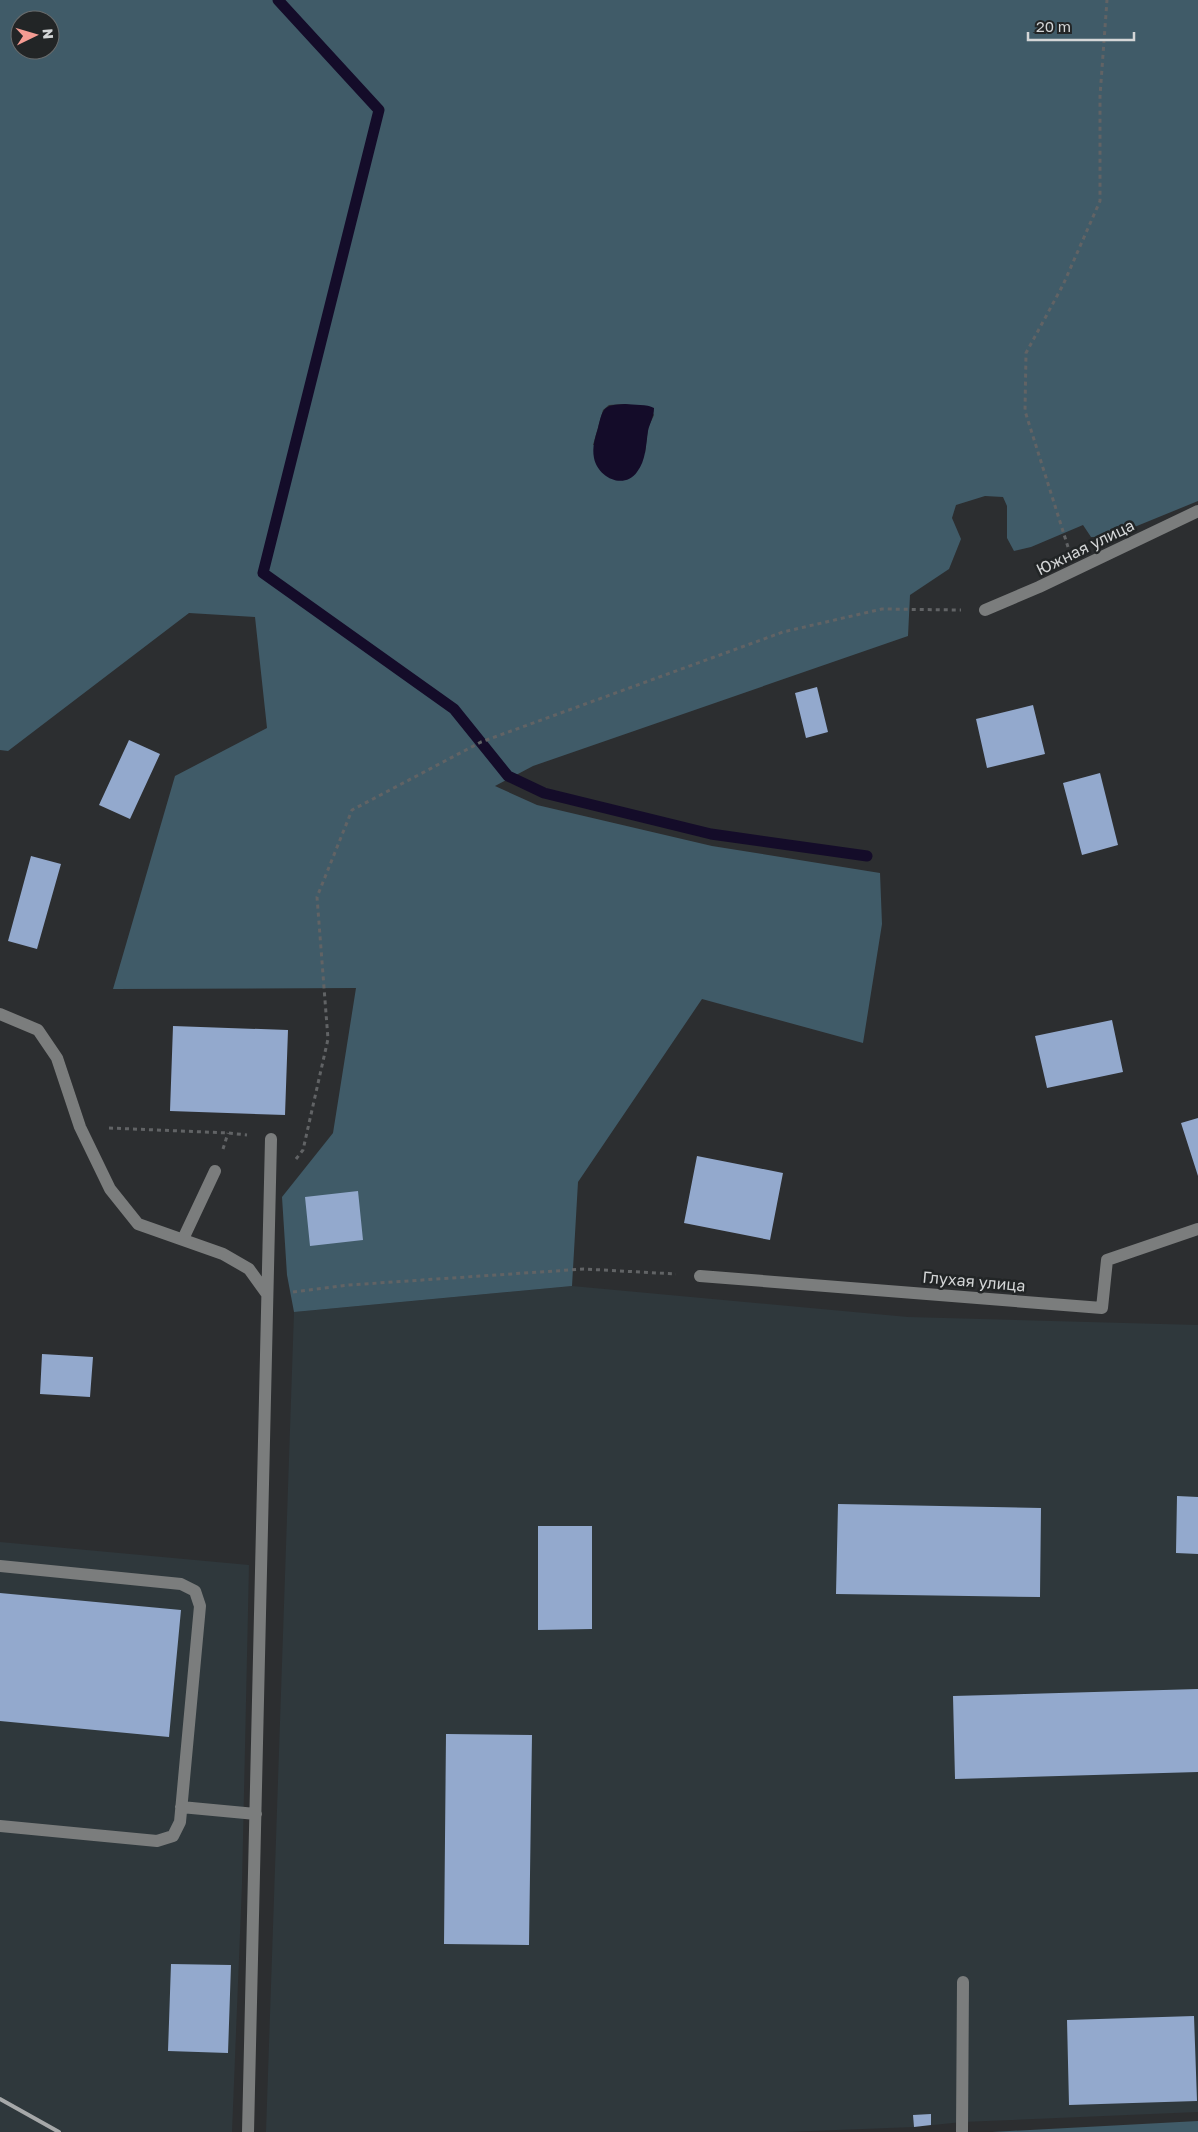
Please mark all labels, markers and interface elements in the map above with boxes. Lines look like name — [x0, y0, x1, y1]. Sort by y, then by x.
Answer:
north arrow — [10, 10, 60, 60]
scale bar — [1028, 10, 1134, 42]
text: 20 m — [1036, 17, 1071, 35]
text: N — [40, 28, 57, 40]
street label: Южная улица — [1033, 515, 1137, 579]
street label: Глухая улица — [922, 1267, 1026, 1295]

